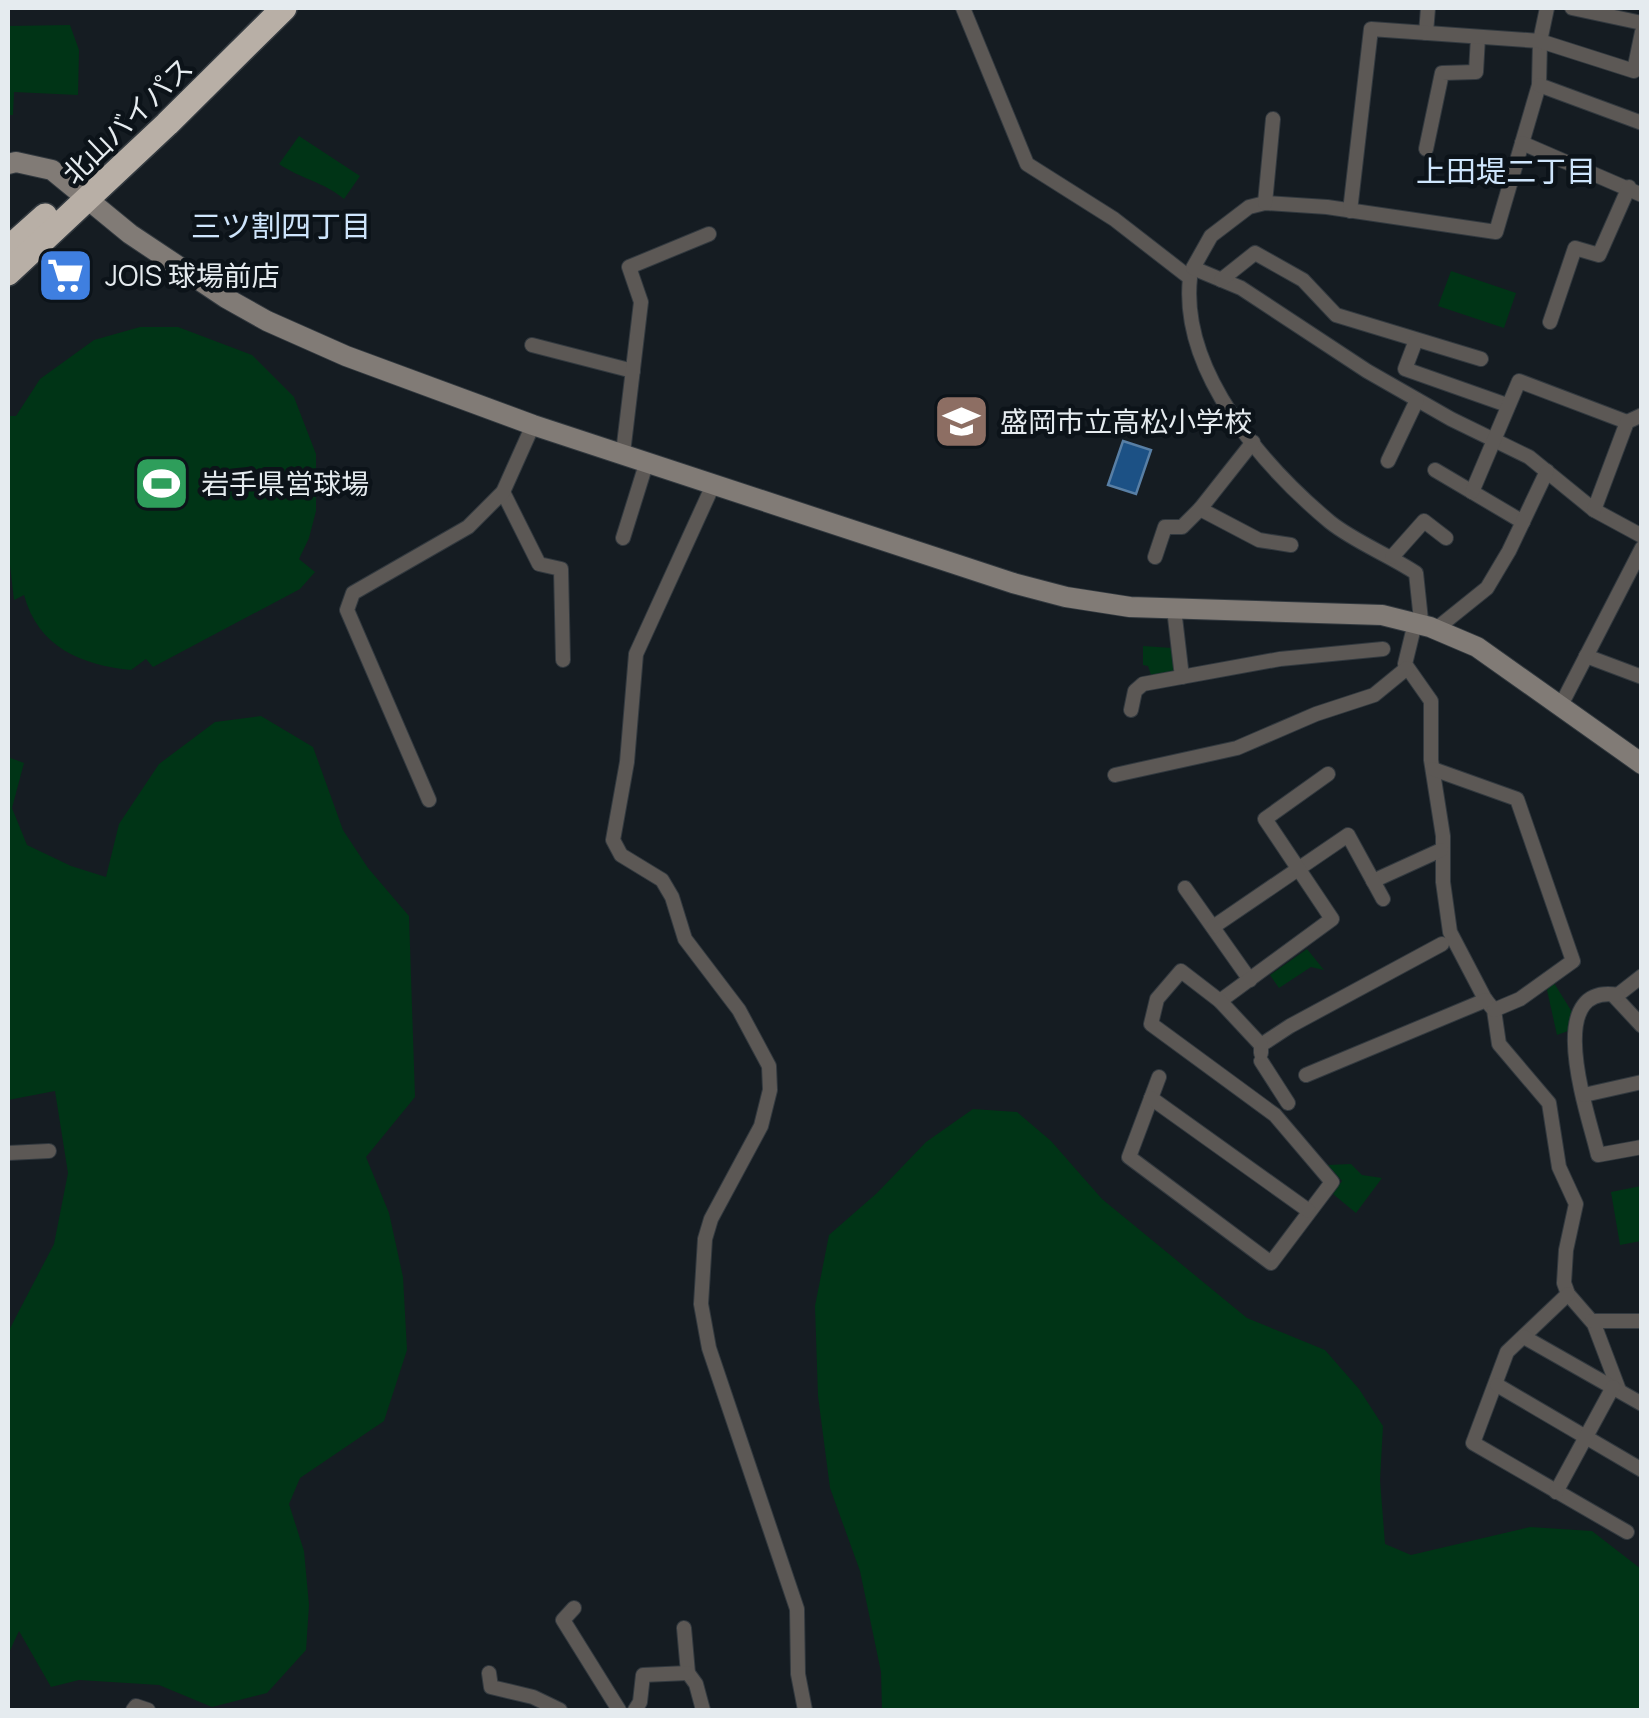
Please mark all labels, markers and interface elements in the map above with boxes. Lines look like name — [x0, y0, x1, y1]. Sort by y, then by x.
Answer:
street label: 北山バイパス — [54, 48, 200, 192]
district label: 上田堤二丁目 — [1416, 150, 1596, 191]
district label: 三ツ割四丁目 — [191, 205, 371, 246]
supermarket icon: JOIS 球場前店 — [36, 245, 96, 305]
place label: JOIS 球場前店 — [105, 256, 280, 294]
school or university icon: 盛岡市立高松小学校 — [931, 391, 991, 451]
place label: 盛岡市立高松小学校 — [1000, 402, 1252, 440]
sports icon: 岩手県営球場 — [132, 453, 192, 513]
place label: 岩手県営球場 — [201, 464, 369, 502]

